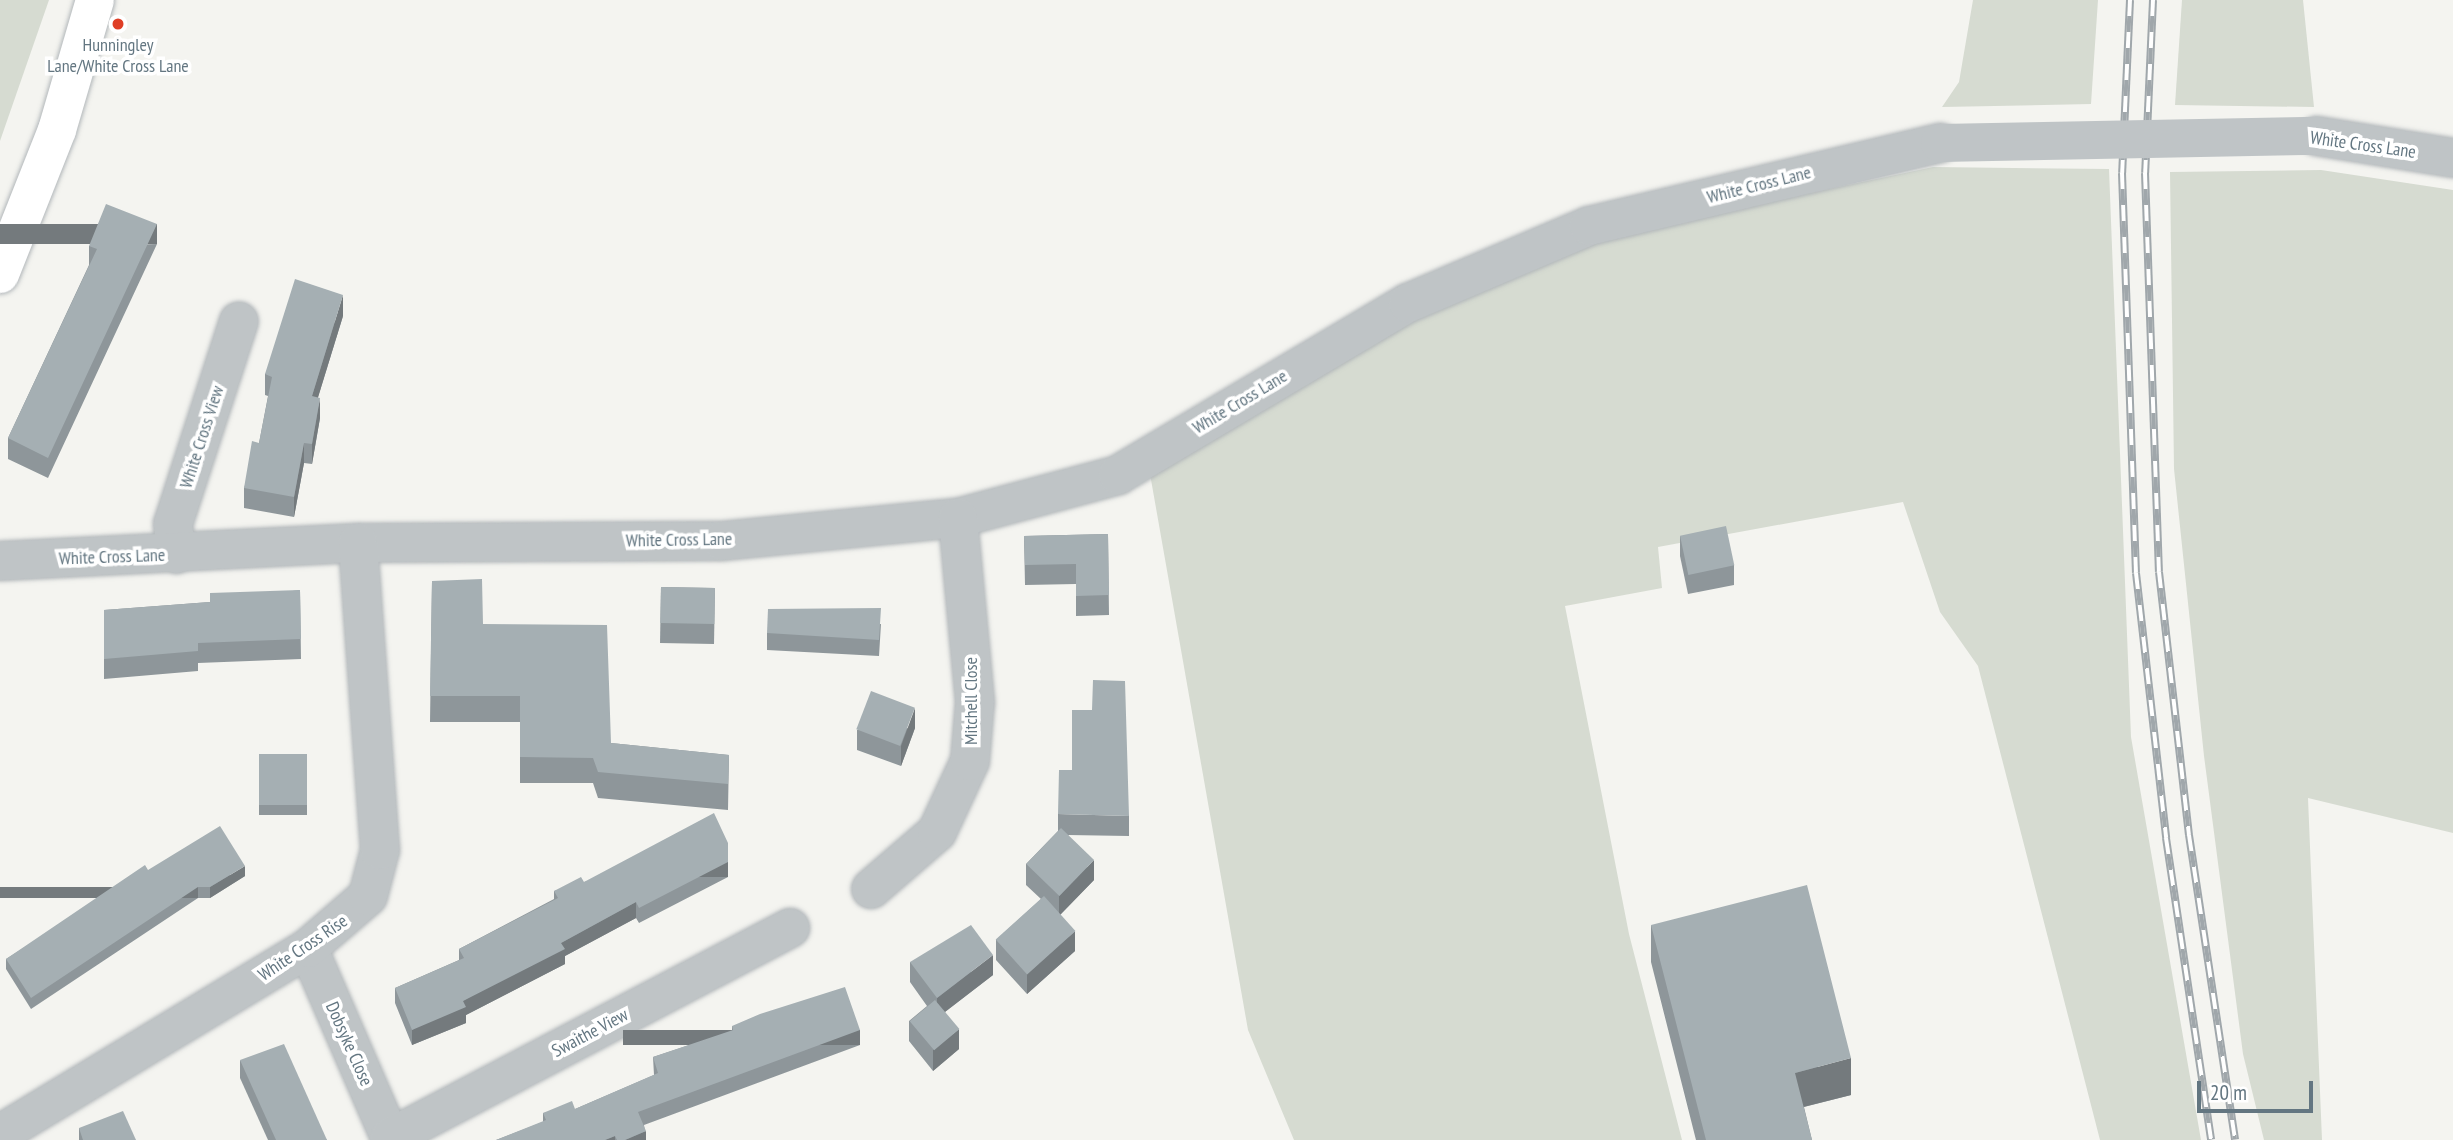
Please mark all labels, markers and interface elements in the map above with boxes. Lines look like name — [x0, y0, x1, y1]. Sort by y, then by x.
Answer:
marker: Hunningley Lane/White Cross Lane — [110, 16, 126, 32]
place label: Hunningley Lane/White Cross Lane — [47, 35, 189, 78]
street label: White Cross Lane — [2309, 127, 2417, 163]
street label: White Cross Lane — [1705, 162, 1813, 208]
street label: White Cross Lane — [1189, 365, 1291, 439]
street label: White Cross View — [175, 383, 229, 491]
street label: White Cross Lane — [626, 528, 732, 552]
street label: White Cross Lane — [58, 544, 166, 570]
street label: Mitchell Close — [960, 657, 982, 745]
street label: White Cross Rise — [254, 910, 352, 986]
street label: Dobsyke Close — [321, 999, 377, 1089]
street label: Swaithe View — [548, 1004, 632, 1062]
scale bar — [2201, 1066, 2316, 1110]
text: 20 m — [2210, 1079, 2247, 1106]

